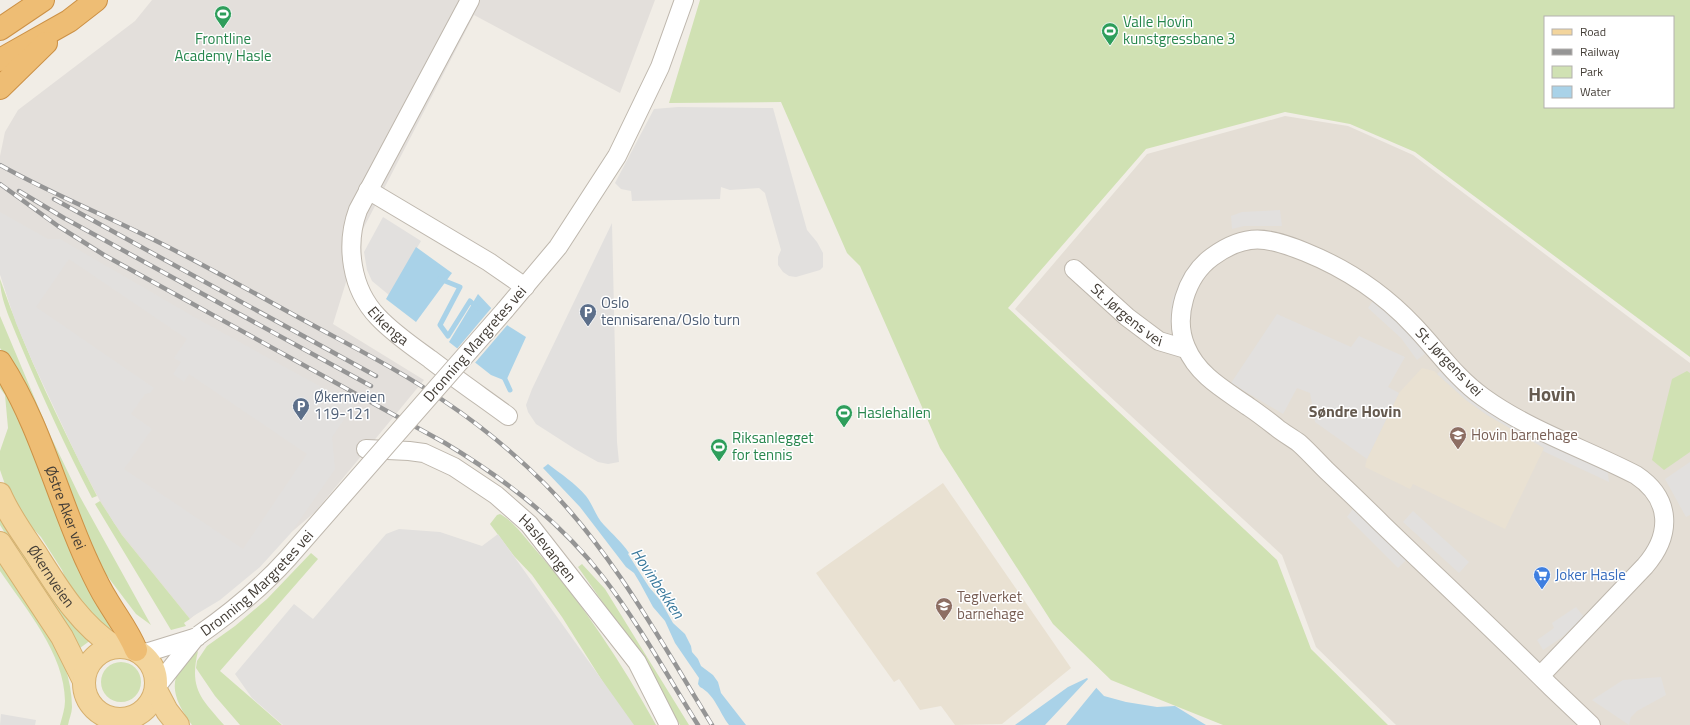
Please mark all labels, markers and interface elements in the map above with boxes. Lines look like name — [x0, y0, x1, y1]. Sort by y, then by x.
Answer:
sports icon: Frontline Academy Hasle — [213, 4, 233, 29]
place label: Valle Hovin kunstgressbane 3 — [1123, 10, 1235, 50]
legend — [1544, 16, 1674, 108]
sports icon: Valle Hovin kunstgressbane 3 — [1100, 21, 1120, 46]
text: Road — [1580, 22, 1606, 41]
place label: Frontline Academy Hasle — [174, 27, 272, 67]
text: Railway — [1580, 42, 1620, 61]
text: Park — [1580, 62, 1603, 81]
text: Water — [1580, 82, 1611, 101]
street label: St. Jørgens vei — [1086, 277, 1166, 352]
street label: Dronning Margretes vei — [418, 280, 532, 407]
place label: Oslo tennisarena/Oslo turn — [601, 291, 740, 331]
street label: Eikenga — [362, 301, 415, 351]
parking icon: Oslo tennisarena/Oslo turn — [578, 302, 598, 327]
street label: St. Jørgens vei — [1410, 322, 1488, 402]
district label: Hovin — [1528, 379, 1576, 408]
place label: Økernveien 119-121 — [314, 385, 385, 425]
parking icon: Økernveien 119-121 — [291, 396, 311, 421]
district label: Søndre Hovin — [1309, 399, 1401, 423]
place label: Haslehallen — [857, 401, 931, 424]
sports icon: Haslehallen — [834, 403, 854, 428]
place label: Hovin barnehage — [1471, 423, 1578, 446]
school or university icon: Hovin barnehage — [1448, 425, 1468, 450]
place label: Riksanlegget for tennis — [732, 426, 814, 466]
sports icon: Riksanlegget for tennis — [709, 437, 729, 462]
street label: Østre Aker vei — [39, 462, 92, 553]
street label: Haslevangen — [514, 508, 582, 587]
street label: Dronning Margretes vei — [195, 525, 319, 642]
street label: Økernveien — [22, 540, 81, 612]
water label: Hovinbekken — [625, 543, 691, 624]
place label: Joker Hasle — [1555, 563, 1626, 586]
supermarket icon: Joker Hasle — [1532, 565, 1552, 590]
place label: Teglverket barnehage — [957, 585, 1024, 625]
school or university icon: Teglverket barnehage — [934, 596, 954, 621]

